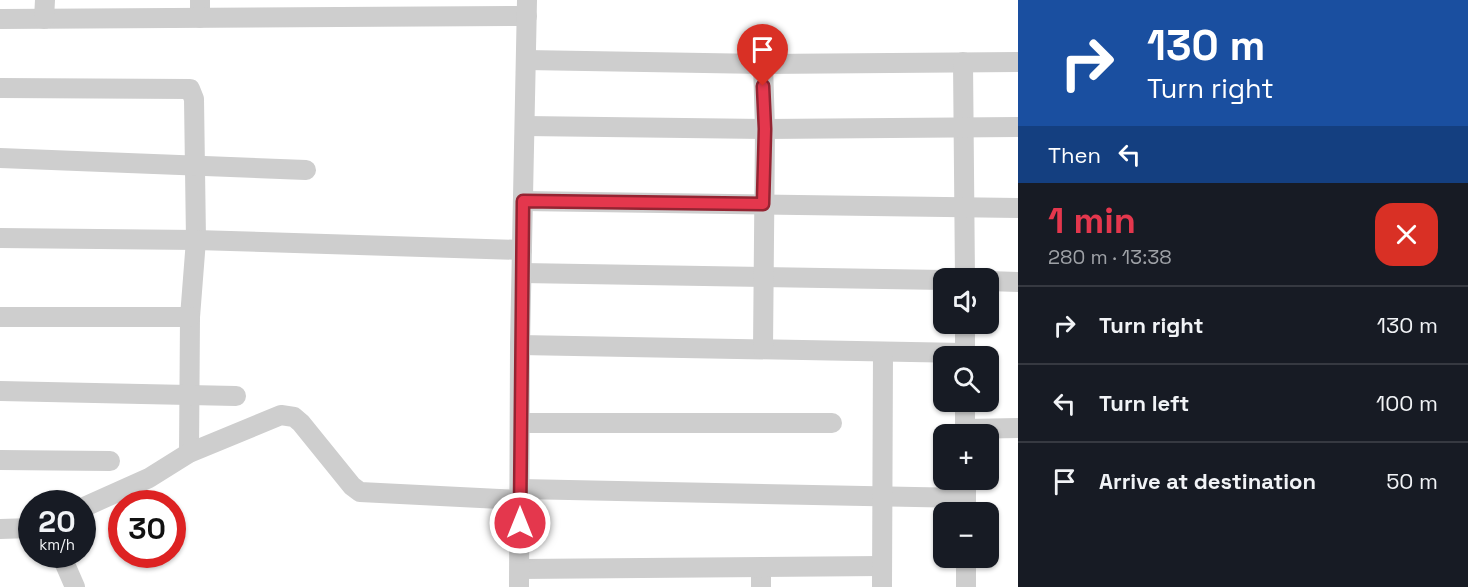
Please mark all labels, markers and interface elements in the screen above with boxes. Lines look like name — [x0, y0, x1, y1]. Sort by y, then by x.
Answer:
text: 130 m — [1147, 19, 1265, 72]
pin — [737, 24, 788, 86]
icon: right — [1048, 24, 1126, 102]
icon: arrive — [746, 33, 779, 66]
text: Turn right — [1147, 71, 1274, 106]
icon: left — [1113, 138, 1146, 171]
text: Then — [1048, 141, 1101, 169]
text: 1 min — [1048, 198, 1136, 244]
button: close — [1375, 203, 1438, 266]
text: 280 m · 13:38 — [1048, 244, 1172, 270]
map controls — [933, 268, 999, 568]
button: sound — [933, 268, 999, 334]
icon: right — [1048, 309, 1081, 342]
text: Turn right — [1099, 311, 1204, 339]
text: 130 m — [1377, 311, 1438, 339]
button: search — [933, 346, 999, 412]
icon: left — [1048, 387, 1081, 420]
text: Turn left — [1099, 389, 1189, 417]
text: 100 m — [1376, 389, 1438, 417]
button: + — [933, 424, 999, 490]
icon: arrive — [1048, 465, 1081, 498]
text: Arrive at destination — [1099, 467, 1316, 495]
text: 50 m — [1386, 467, 1438, 495]
speed limit sign: 30 — [108, 490, 186, 568]
position arrow — [488, 491, 552, 555]
text: 20 — [38, 502, 76, 541]
button: − — [933, 502, 999, 568]
text: km/h — [39, 535, 75, 554]

